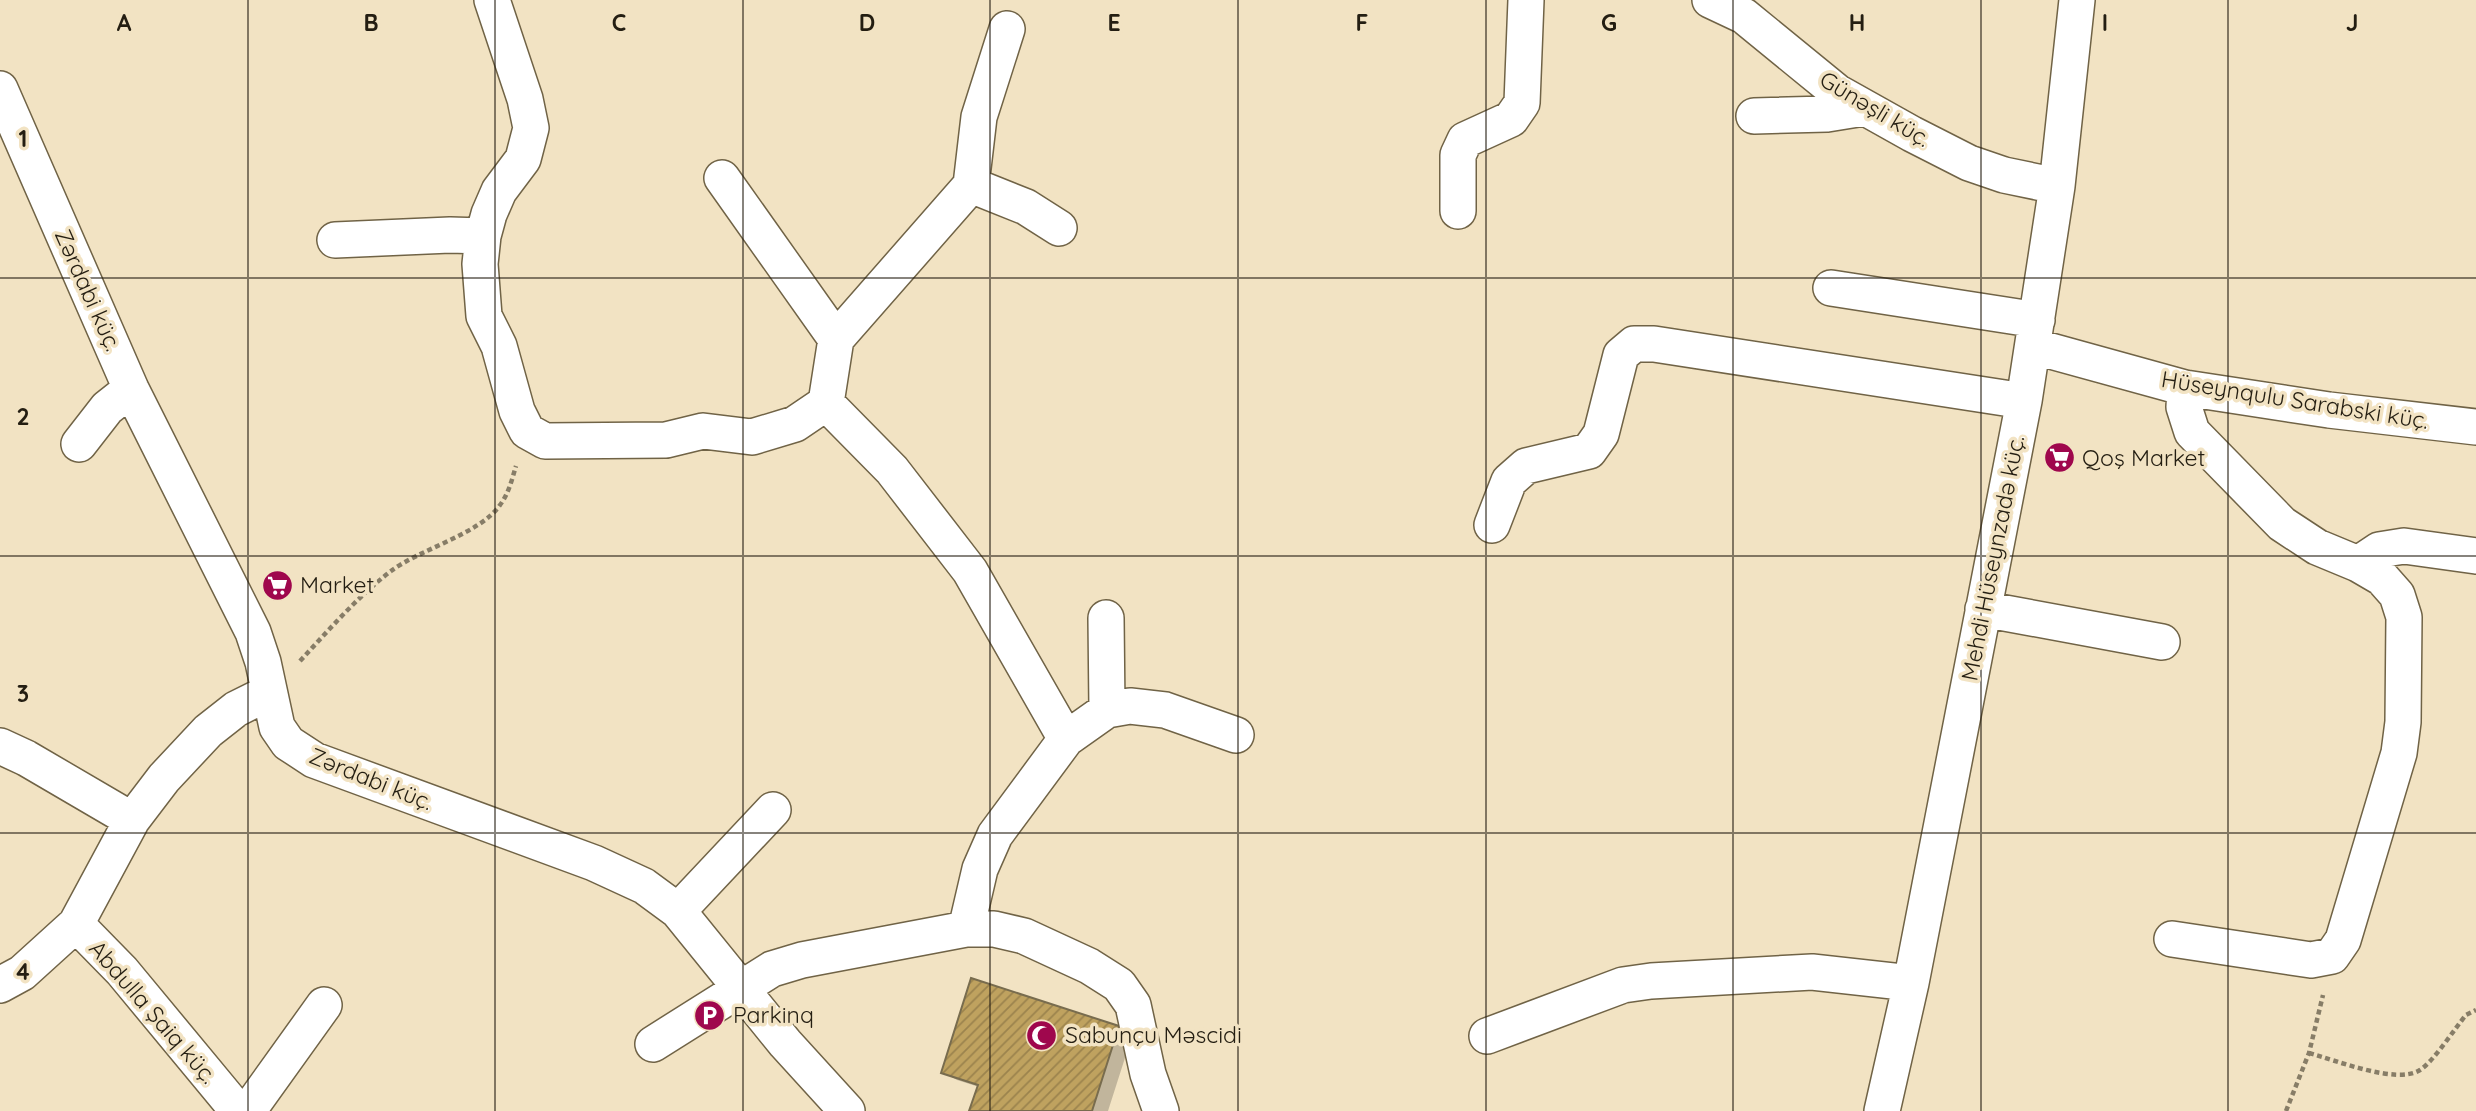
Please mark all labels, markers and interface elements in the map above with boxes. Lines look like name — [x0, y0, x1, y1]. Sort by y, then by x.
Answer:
text: A — [117, 8, 132, 37]
text: B — [363, 8, 379, 37]
text: C — [612, 8, 626, 37]
text: D — [859, 8, 875, 37]
text: E — [1107, 8, 1121, 37]
text: F — [1356, 8, 1368, 37]
text: G — [1601, 8, 1617, 37]
text: H — [1849, 8, 1865, 37]
text: I — [2102, 8, 2108, 37]
text: J — [2346, 8, 2358, 37]
street label: Günəşli küç. — [1815, 64, 1936, 153]
text: 1 — [19, 124, 27, 153]
street label: Zərdabi küç. — [49, 224, 128, 355]
street label: Hüseynqulu Sarabski küç. — [2159, 364, 2431, 435]
text: 2 — [16, 402, 30, 431]
street label: Mehdi Hüseynzadə küç. — [1954, 433, 2031, 683]
supermarket icon: Qoş Market — [2042, 441, 2076, 475]
place label: Qoş Market — [2082, 443, 2206, 472]
supermarket icon: Market — [260, 568, 294, 602]
place label: Market — [300, 570, 375, 599]
text: 3 — [17, 679, 29, 708]
street label: Zərdabi küç. — [305, 741, 437, 816]
street label: Abdulla Şaiq küç. — [83, 934, 223, 1089]
text: 4 — [16, 957, 30, 986]
parking icon: Parkinq — [693, 998, 727, 1032]
place label: Parkinq — [733, 1000, 814, 1029]
mosque icon: Sabunçu Məscidi — [1025, 1018, 1059, 1052]
place label: Sabunçu Məscidi — [1065, 1020, 1242, 1049]

